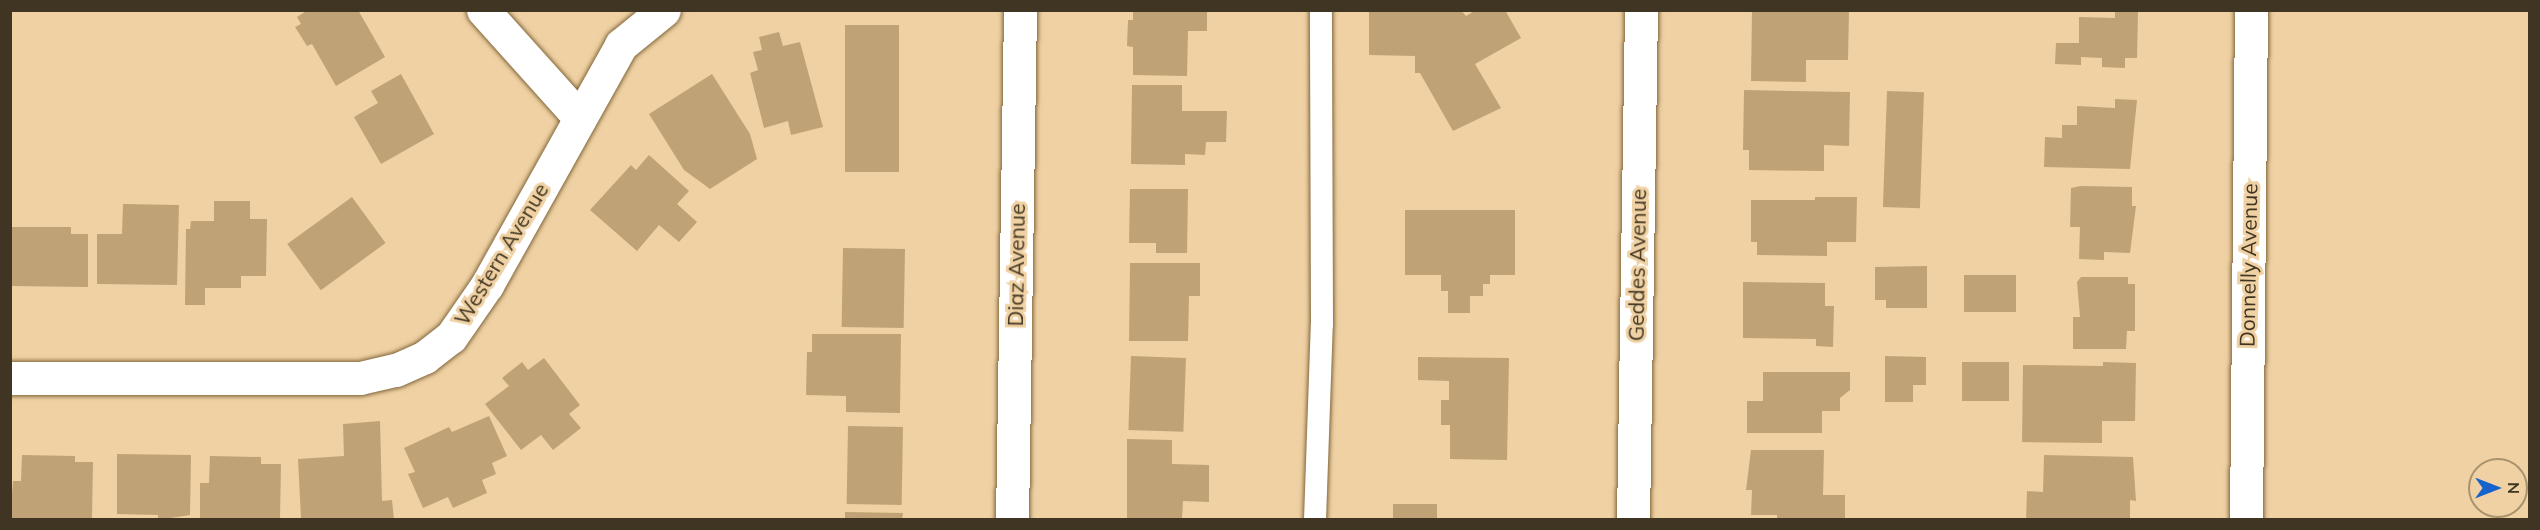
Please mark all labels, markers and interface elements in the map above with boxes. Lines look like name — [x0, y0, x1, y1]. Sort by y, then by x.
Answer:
street label: Western Avenue — [449, 178, 553, 330]
street label: Donnelly Avenue — [2234, 183, 2262, 347]
street label: Geddes Avenue — [1623, 189, 1651, 341]
street label: Diaz Avenue — [1002, 203, 1030, 327]
north arrow — [2468, 458, 2528, 518]
text: N — [2504, 482, 2524, 494]

